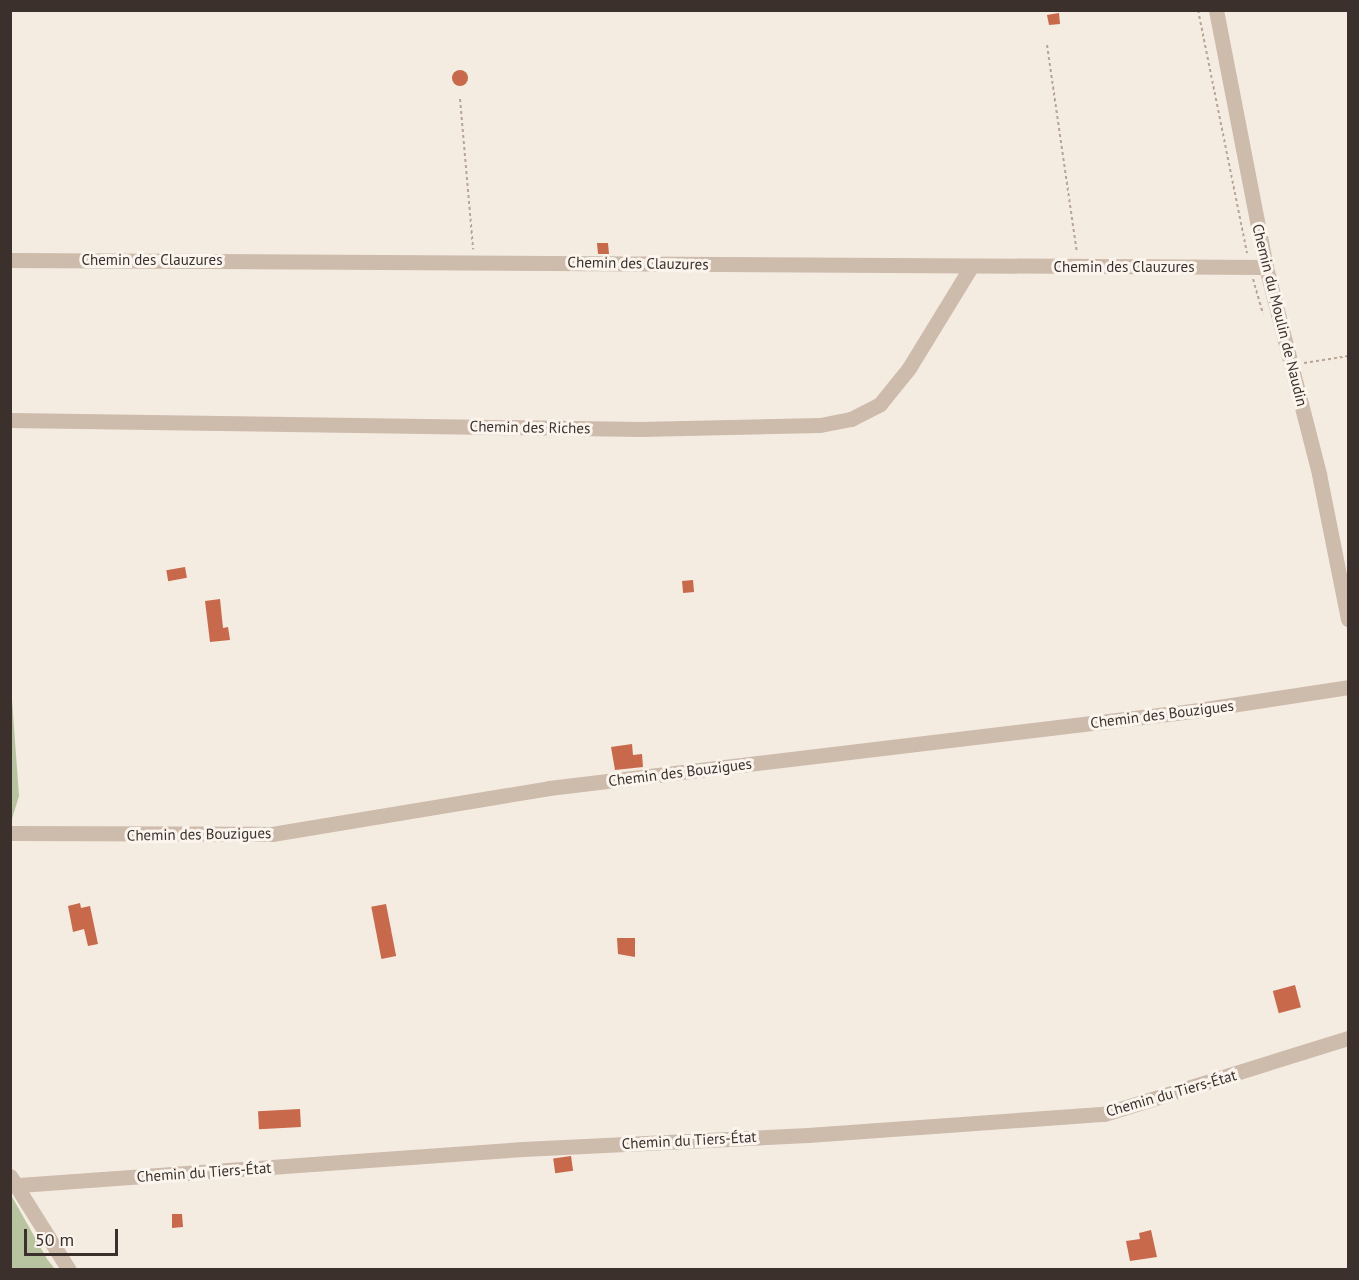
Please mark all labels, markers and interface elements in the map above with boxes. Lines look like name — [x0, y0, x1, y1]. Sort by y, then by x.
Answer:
street label: Chemin du Moulin de Naudin — [1249, 222, 1311, 408]
street label: Chemin des Clauzures — [81, 251, 223, 269]
street label: Chemin des Clauzures — [567, 253, 709, 273]
street label: Chemin des Clauzures — [1053, 258, 1195, 276]
street label: Chemin des Riches — [470, 417, 590, 437]
street label: Chemin des Bouzigues — [1089, 696, 1235, 732]
street label: Chemin des Bouzigues — [607, 754, 753, 790]
street label: Chemin des Bouzigues — [127, 824, 271, 844]
street label: Chemin du Tiers-État — [1103, 1066, 1239, 1120]
street label: Chemin du Tiers-État — [621, 1127, 757, 1153]
street label: Chemin du Tiers-État — [136, 1158, 272, 1186]
scale bar — [27, 1217, 122, 1255]
text: 50 m — [35, 1228, 74, 1251]

